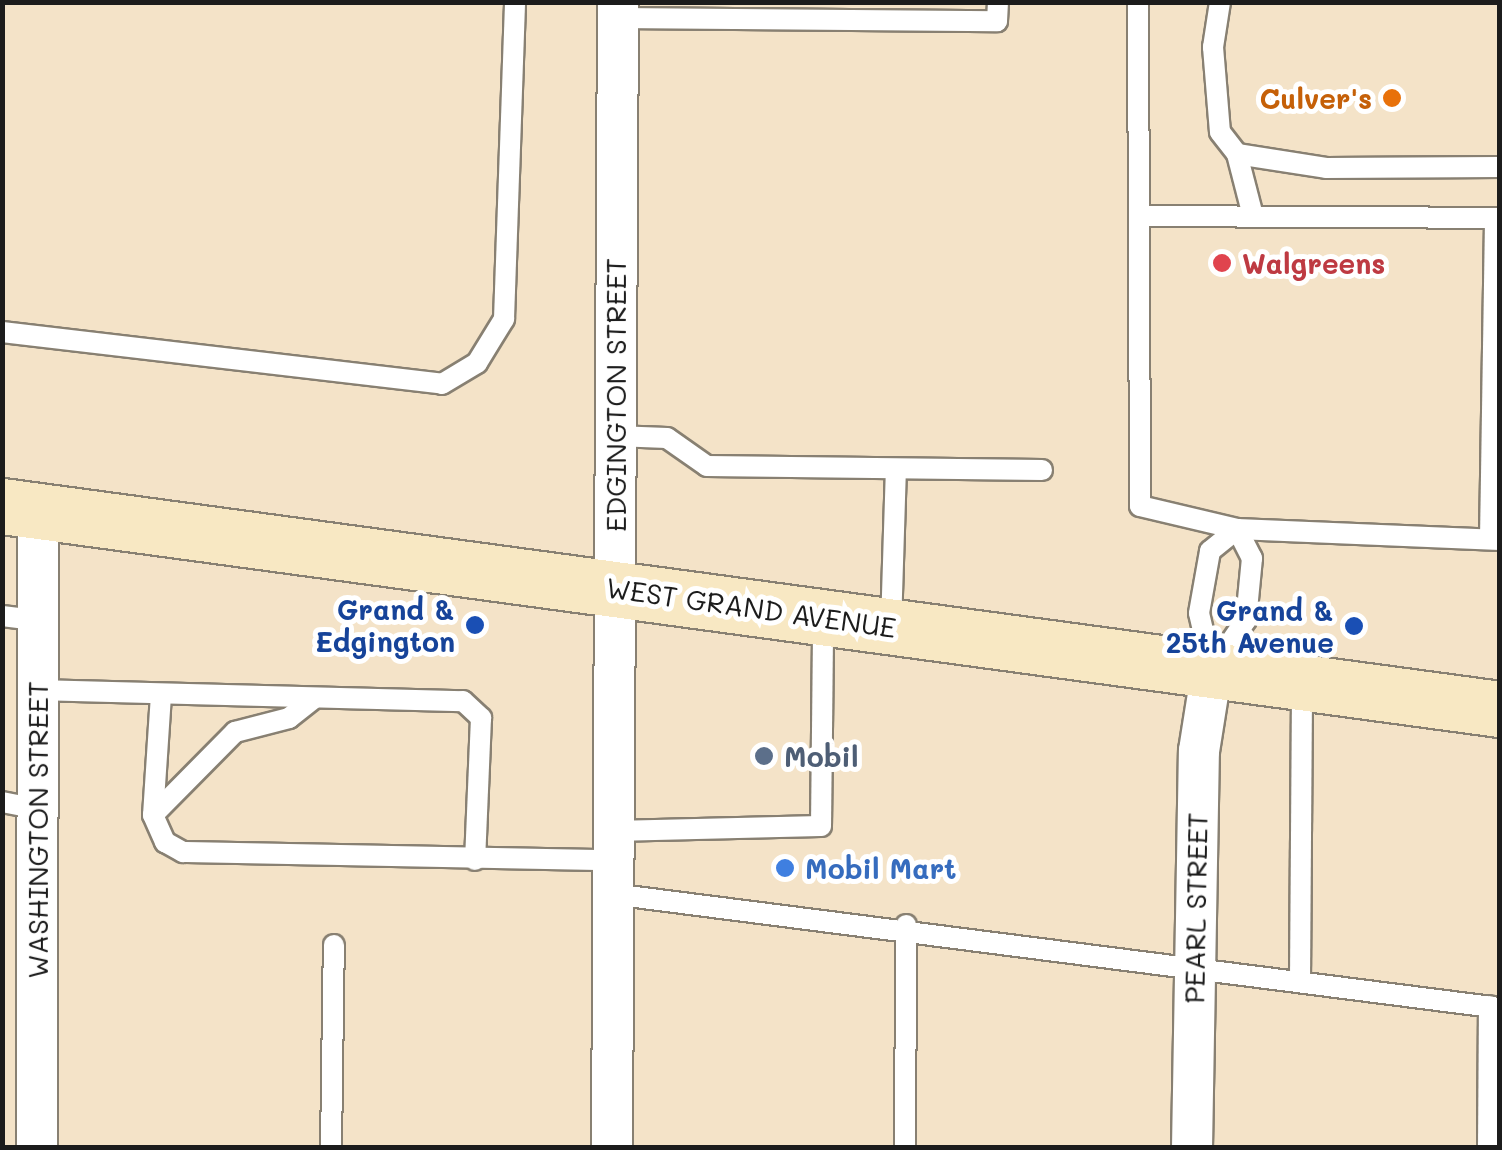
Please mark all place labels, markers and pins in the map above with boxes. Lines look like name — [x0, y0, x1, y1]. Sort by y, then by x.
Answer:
place label: Culver's — [1260, 81, 1372, 115]
marker: Culver's — [1381, 87, 1403, 109]
place label: Walgreens — [1242, 246, 1385, 280]
marker: Walgreens — [1211, 252, 1233, 274]
place label: Grand & Edgington — [315, 592, 455, 658]
place label: Grand & 25th Avenue — [1166, 593, 1334, 659]
marker: Grand & Edgington — [464, 614, 486, 636]
marker: Grand & 25th Avenue — [1343, 615, 1365, 637]
place label: Mobil — [784, 739, 858, 773]
marker: Mobil — [753, 745, 775, 767]
place label: Mobil Mart — [805, 851, 956, 885]
marker: Mobil Mart — [774, 857, 796, 879]

